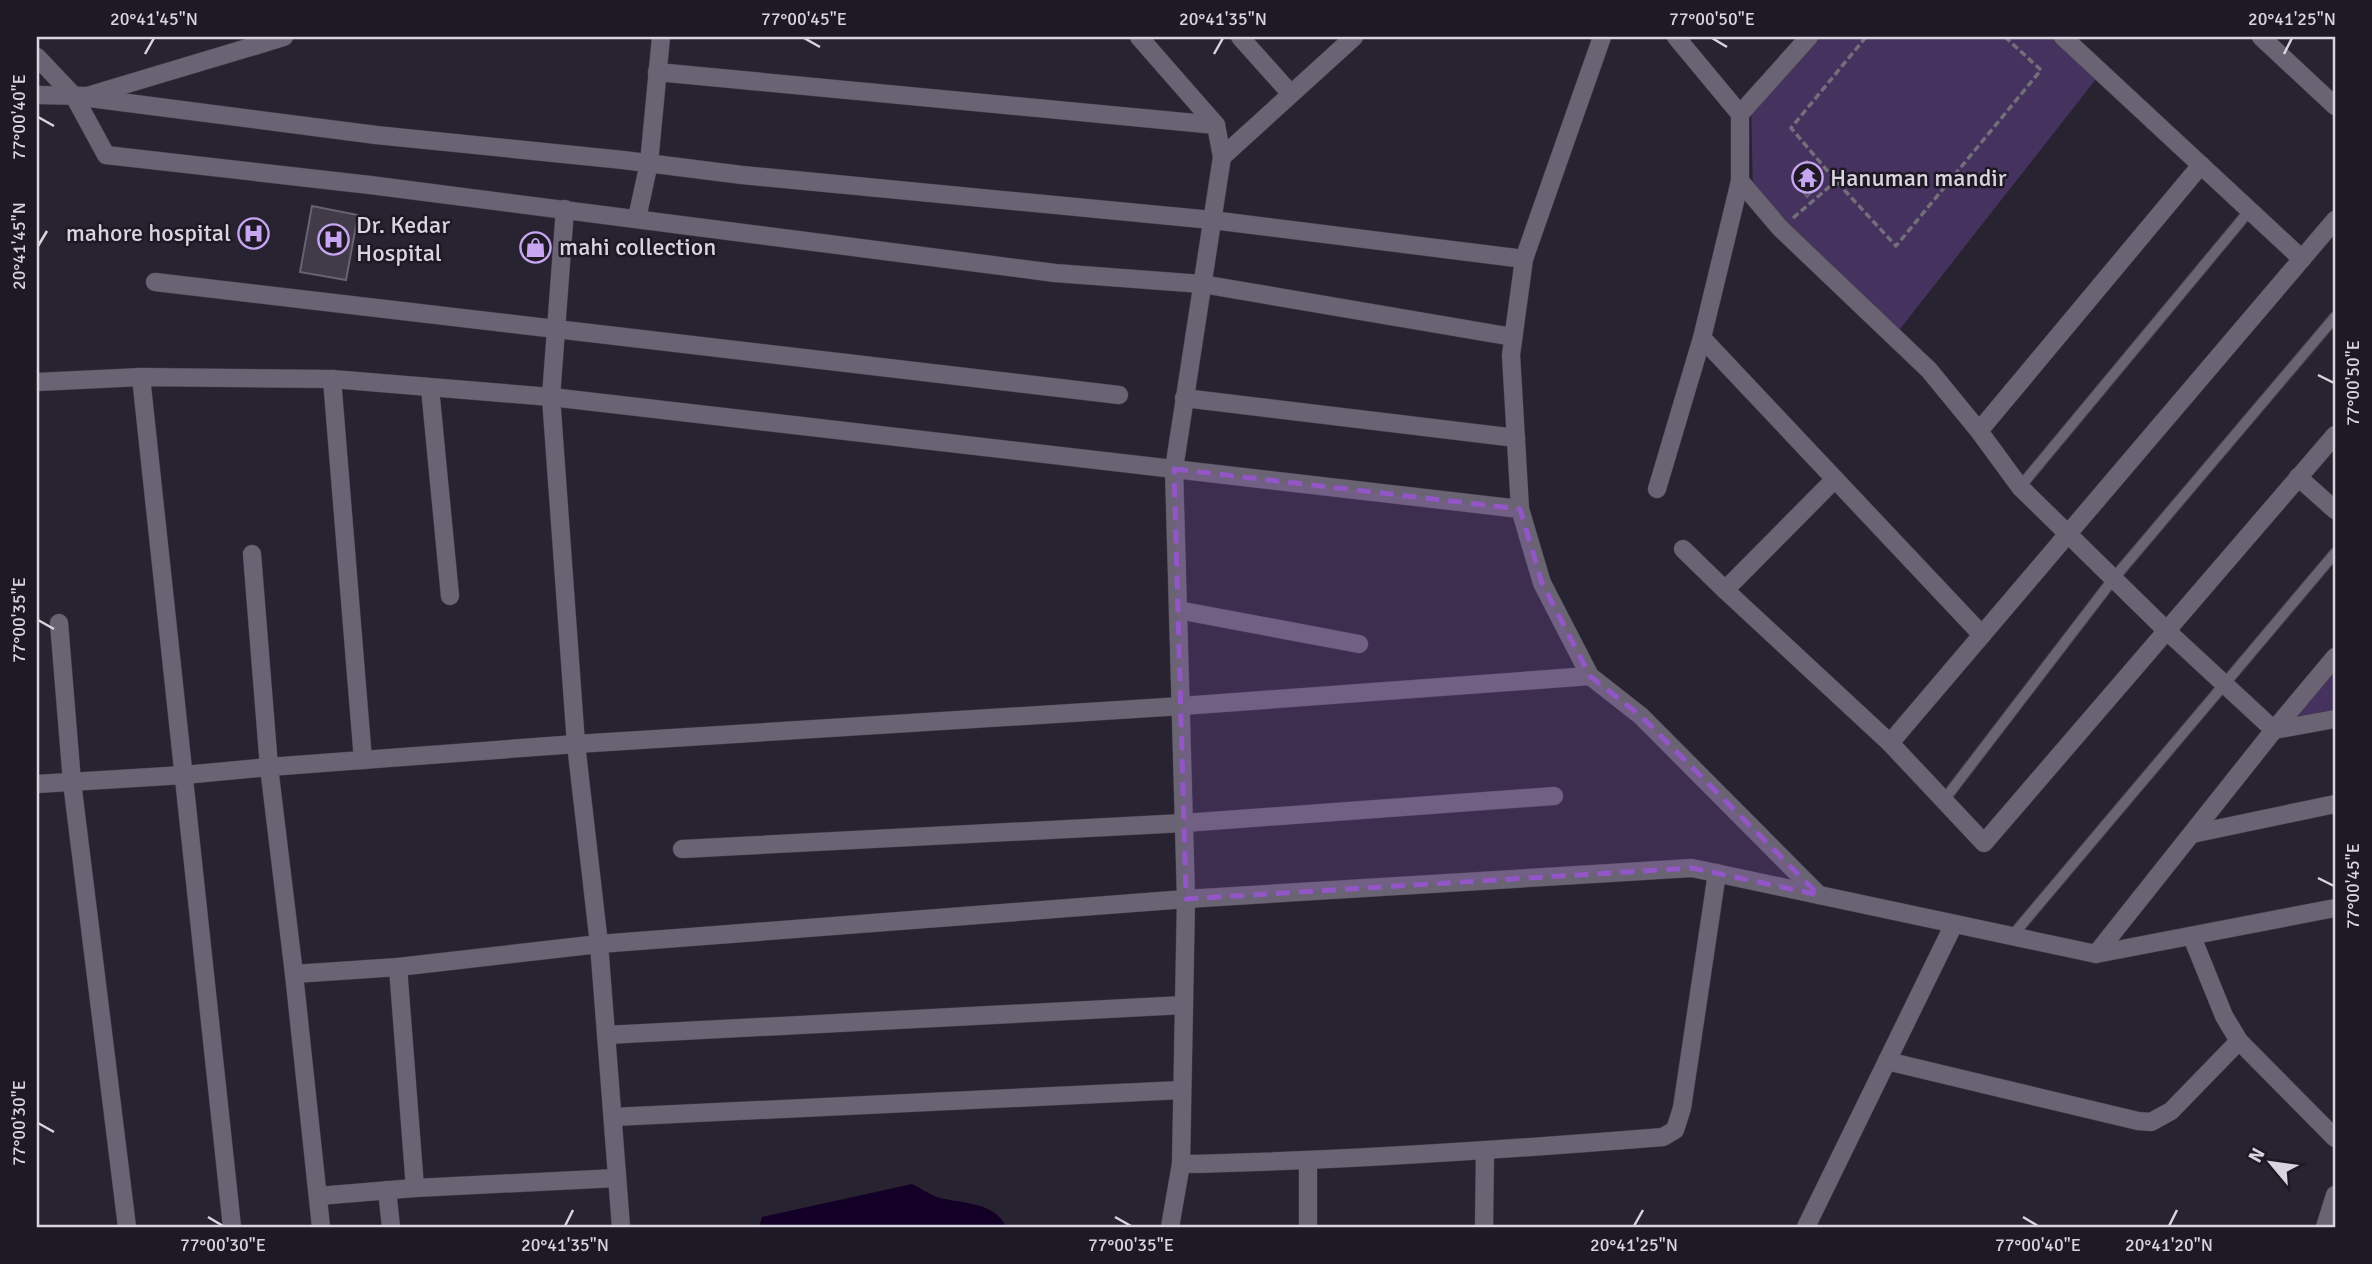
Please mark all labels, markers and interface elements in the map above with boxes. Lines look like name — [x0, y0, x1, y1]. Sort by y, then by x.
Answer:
text: 20°41'45"N — [110, 8, 198, 30]
text: 77°00'45"E — [761, 8, 847, 30]
text: 20°41'35"N — [1179, 8, 1267, 30]
text: 77°00'50"E — [1669, 8, 1755, 30]
text: 20°41'25"N — [2248, 8, 2336, 30]
text: 77°00'40"E — [8, 74, 30, 160]
temple icon: Hanuman mandir — [1790, 161, 1824, 195]
place label: Hanuman mandir — [1830, 163, 2007, 193]
text: 20°41'45"N — [8, 202, 30, 290]
place label: Dr. Kedar Hospital — [356, 210, 450, 268]
hospital icon: mahore hospital — [237, 216, 271, 250]
place label: mahore hospital — [66, 218, 231, 248]
hospital icon: Dr. Kedar Hospital — [316, 222, 350, 256]
shop icon: mahi collection — [519, 230, 553, 264]
place label: mahi collection — [559, 232, 716, 262]
text: 77°00'50"E — [2342, 340, 2364, 426]
text: 77°00'35"E — [8, 577, 30, 663]
text: 77°00'45"E — [2342, 843, 2364, 929]
text: 77°00'30"E — [8, 1080, 30, 1166]
north arrow — [2236, 1128, 2306, 1198]
text: N — [2243, 1144, 2271, 1167]
text: 77°00'30"E — [180, 1234, 266, 1256]
text: 20°41'35"N — [521, 1234, 609, 1256]
text: 77°00'35"E — [1088, 1234, 1174, 1256]
text: 20°41'25"N — [1590, 1234, 1678, 1256]
text: 77°00'40"E — [1995, 1234, 2081, 1256]
text: 20°41'20"N — [2125, 1234, 2213, 1256]

